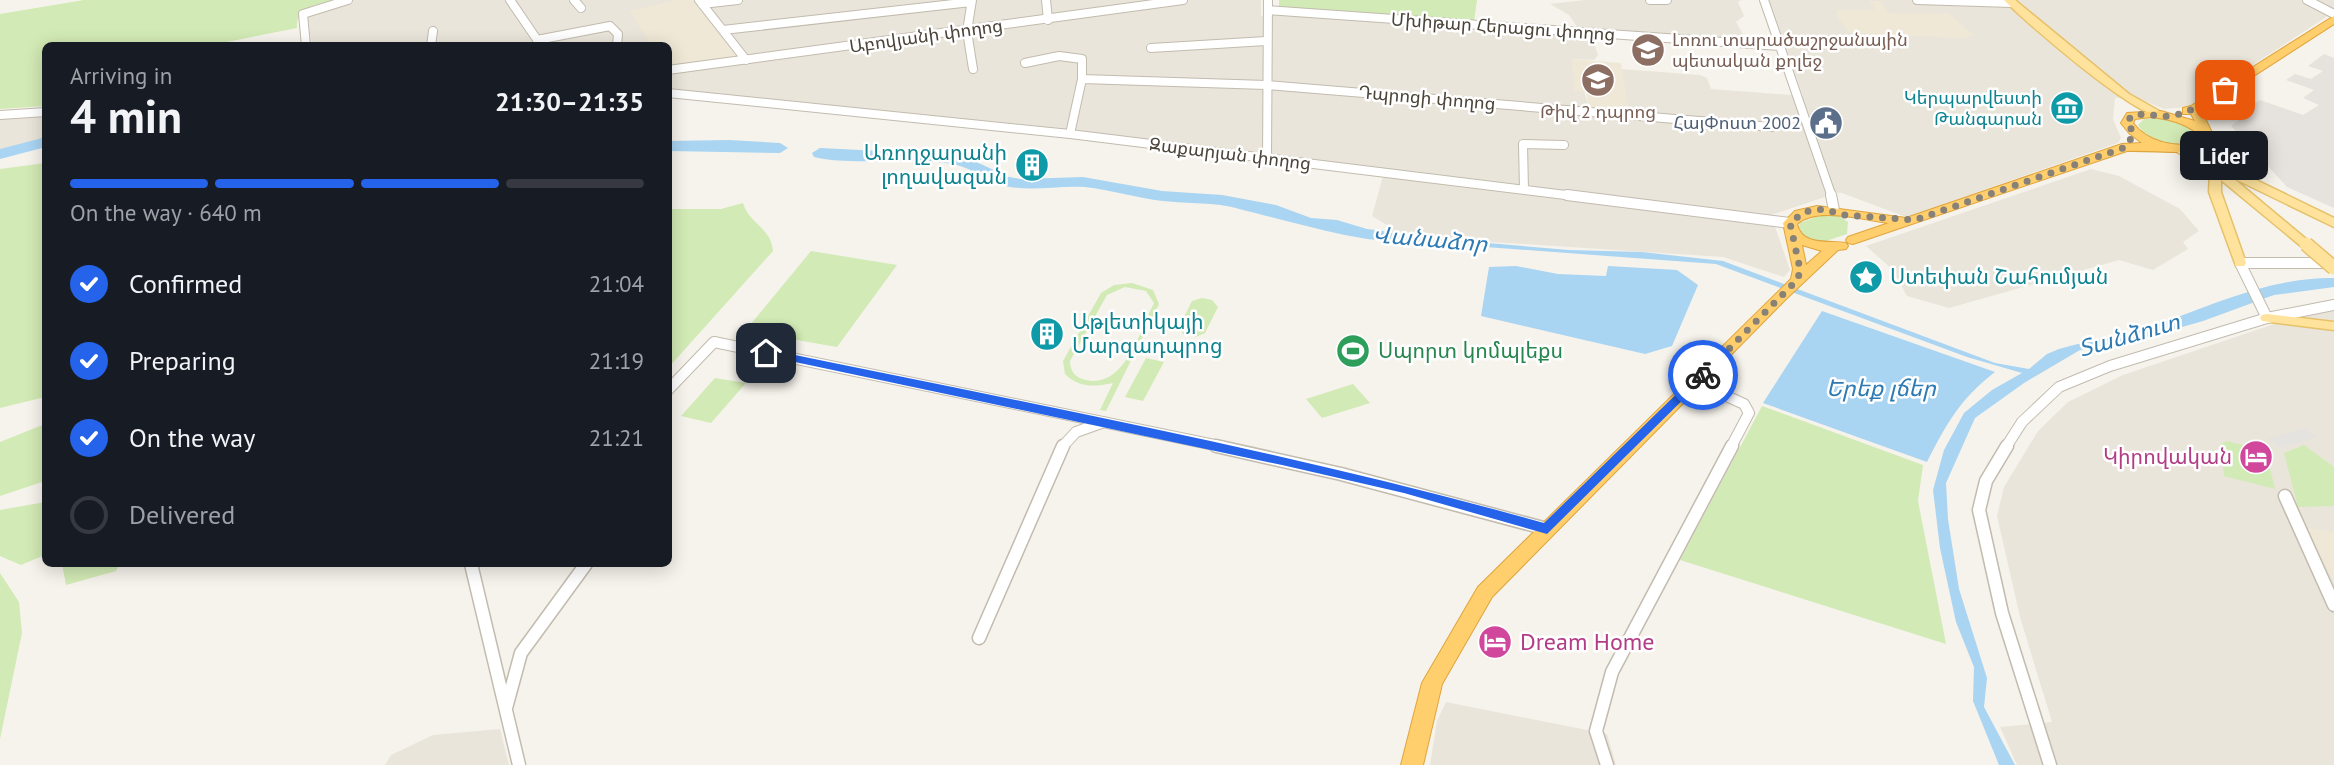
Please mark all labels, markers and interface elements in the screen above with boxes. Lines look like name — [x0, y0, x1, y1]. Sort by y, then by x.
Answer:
street label: Մխիթար Հերացու փողոց — [1390, 7, 1616, 46]
street label: Աբովյանի փողոց — [848, 13, 1004, 58]
place label: Լոռու տարածաշրջանային պետական քոլեջ — [1672, 28, 1908, 72]
school or university icon: Լոռու տարածաշրջանային պետական քոլեջ — [1629, 31, 1667, 69]
pin — [2195, 60, 2255, 120]
text: Arriving in — [70, 61, 172, 90]
school or university icon: Թիվ 2 դպրոց — [1579, 61, 1617, 99]
icon: bag — [2206, 71, 2244, 109]
street label: Դպրոցի փողոց — [1358, 80, 1497, 115]
text: 21:30–21:35 — [495, 85, 644, 118]
text: 4 min — [70, 86, 182, 146]
place label: Կերպարվեստի Թանգարան — [1904, 86, 2042, 130]
museum icon: Կերպարվեստի Թանգարան — [2048, 89, 2086, 127]
place label: Թիվ 2 դպրոց — [1540, 100, 1656, 123]
public building icon: ՀայՓոստ 2002 — [1807, 104, 1845, 142]
place label: ՀայՓոստ 2002 — [1674, 111, 1801, 134]
street label: Զաքարյան փողոց — [1148, 132, 1312, 175]
callout: Lider — [2181, 132, 2269, 181]
place label: Առողջարանի լողավազան — [864, 139, 1007, 190]
text: Lider — [2199, 141, 2249, 170]
building icon: Առողջարանի լողավազան — [1013, 146, 1051, 184]
text: On the way · 640 m — [70, 198, 262, 227]
water label: Վանաձոր — [1371, 219, 1489, 258]
place icon: Ստեփան Շահումյան — [1847, 258, 1885, 296]
place label: Ստեփան Շահումյան — [1890, 263, 2108, 290]
icon: check — [70, 265, 108, 303]
text: Confirmed — [129, 267, 242, 300]
text: 21:04 — [589, 269, 644, 298]
water label: Տանձուտ — [2075, 306, 2183, 363]
place label: Աթլետիկայի Մարզադպրոց — [1072, 308, 1222, 359]
building icon: Աթլետիկայի Մարզադպրոց — [1028, 315, 1066, 353]
pin — [736, 323, 796, 383]
sports icon: Սպորտ կոմպլեքս — [1334, 332, 1372, 370]
icon: home — [747, 334, 785, 372]
place label: Սպորտ կոմպլեքս — [1378, 337, 1563, 364]
courier — [1668, 340, 1738, 410]
icon: check — [70, 342, 108, 380]
text: Preparing — [129, 344, 236, 377]
text: 21:19 — [589, 346, 644, 375]
icon: bike — [1684, 356, 1722, 394]
water label: Երեք լճեր — [1826, 373, 1936, 402]
icon: check — [70, 419, 108, 457]
text: On the way — [129, 421, 255, 454]
text: 21:21 — [589, 423, 644, 452]
hotel icon: Կիրովական — [2237, 438, 2275, 476]
place label: Կիրովական — [2103, 443, 2232, 470]
text: Delivered — [129, 498, 235, 531]
hotel icon: Dream Home — [1476, 623, 1514, 661]
place label: Dream Home — [1520, 626, 1655, 657]

